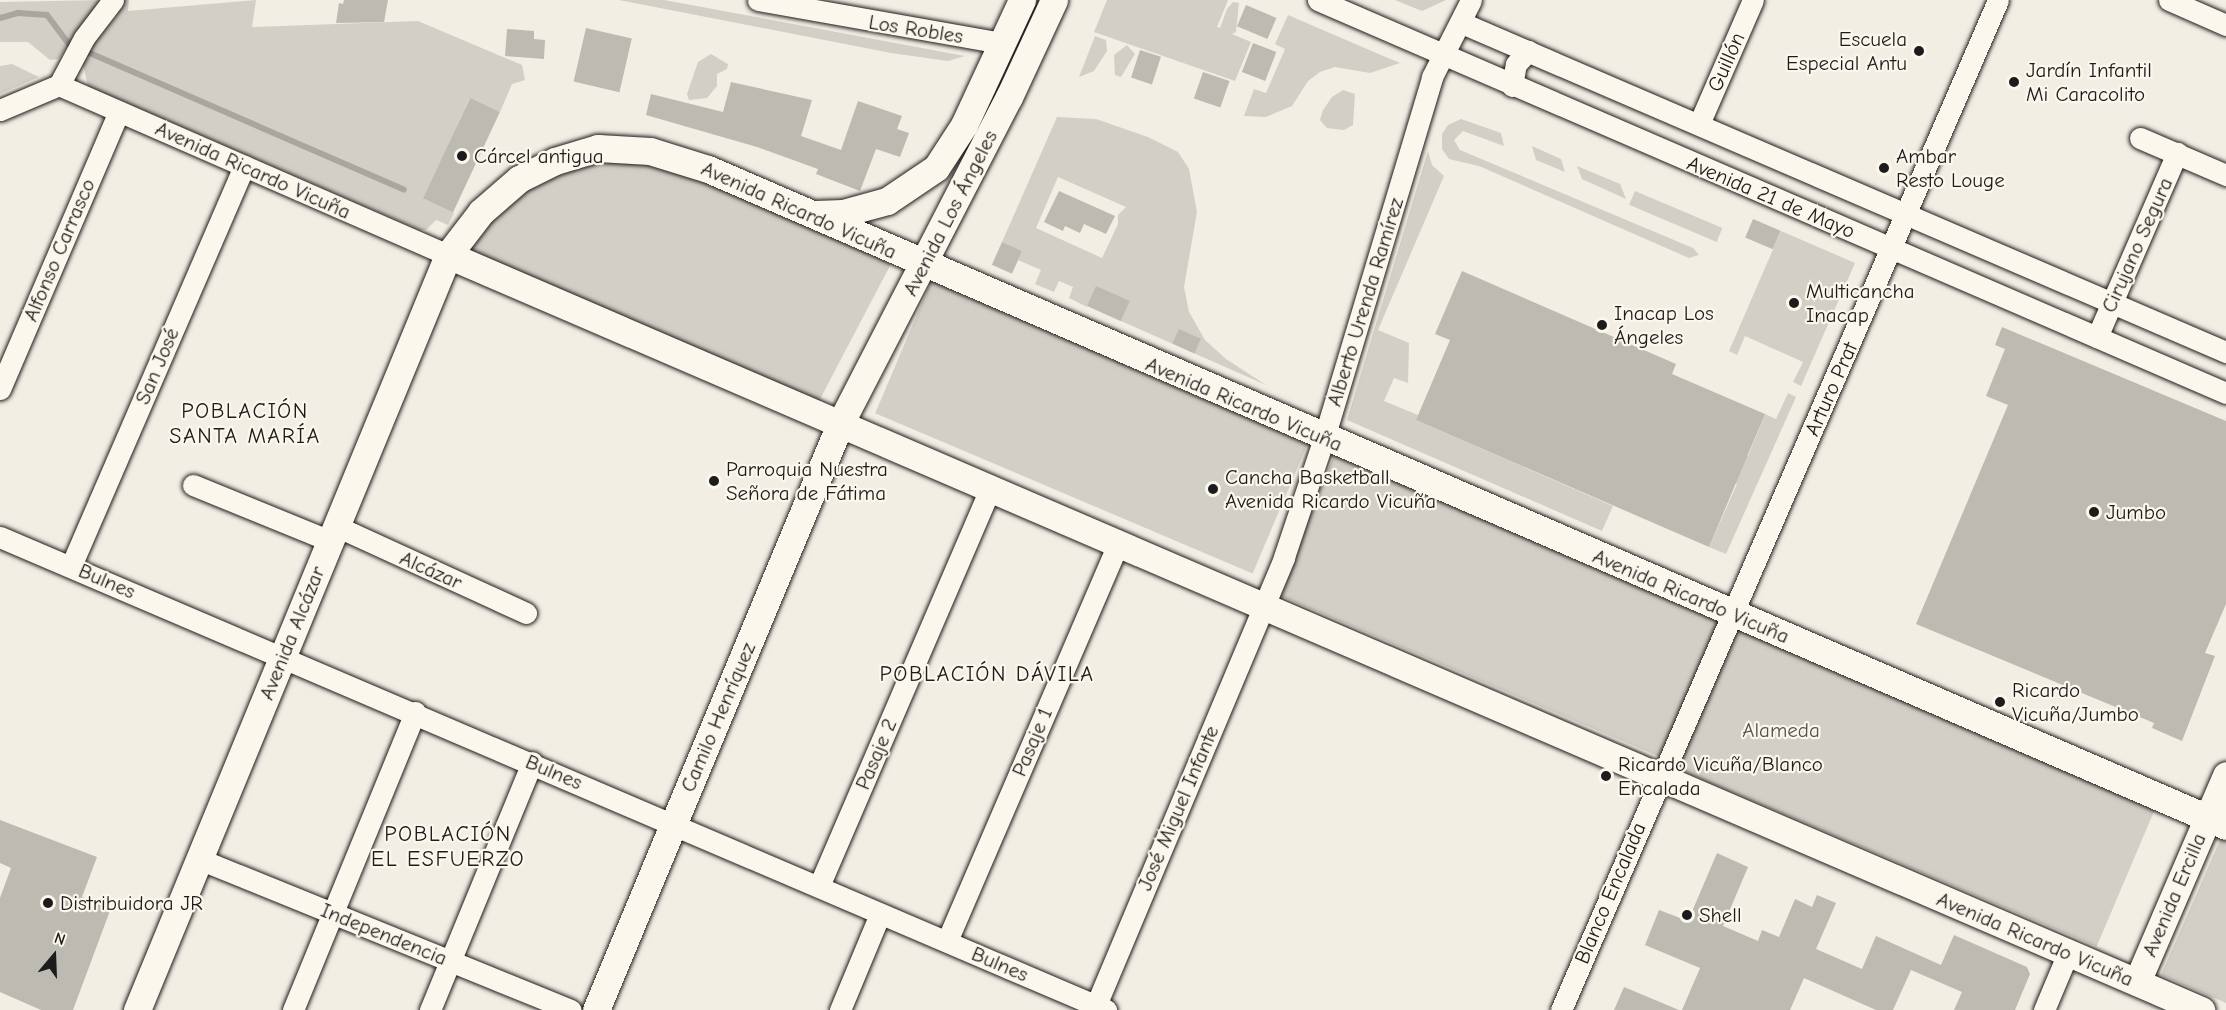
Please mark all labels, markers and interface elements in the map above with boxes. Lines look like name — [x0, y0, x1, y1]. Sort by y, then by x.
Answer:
street label: Los Robles — [867, 9, 965, 49]
place label: Escuela Especial Antu — [1786, 26, 1907, 76]
street label: Guillón — [1702, 28, 1750, 96]
marker: Escuela Especial Antu — [1912, 44, 1926, 58]
place label: Jardín Infantil Mi Caracolito — [2026, 57, 2152, 107]
marker: Jardín Infantil Mi Caracolito — [2007, 75, 2021, 89]
street label: Avenida Ricardo Vicuña — [152, 116, 354, 224]
street label: Avenida Los Ángeles — [897, 126, 1003, 300]
place label: Cárcel antigua — [474, 143, 604, 169]
place label: Ambar Resto Louge — [1896, 143, 2005, 193]
marker: Cárcel antigua — [455, 149, 469, 163]
street label: Avenida 21 de Mayo — [1683, 150, 1859, 244]
street label: Avenida Ricardo Vicuña — [698, 156, 900, 264]
marker: Ambar Resto Louge — [1877, 161, 1891, 175]
street label: Cirujano Segura — [2096, 174, 2178, 316]
street label: Alfonso Carrasco — [18, 175, 100, 325]
street label: Alberto Urenda Ramírez — [1321, 195, 1409, 409]
place label: Multicancha Inacap — [1806, 278, 1914, 328]
marker: Multicancha Inacap — [1787, 296, 1801, 310]
place label: Inacap Los Ángeles — [1614, 300, 1714, 350]
marker: Inacap Los Ángeles — [1595, 318, 1609, 332]
street label: San José — [130, 324, 184, 408]
street label: Arturo Prat — [1799, 338, 1863, 440]
street label: Avenida Ricardo Vicuña — [1142, 351, 1346, 457]
district label: POBLACIÓN SANTA MARÍA — [169, 398, 321, 450]
place label: Parroquia Nuestra Señora de Fátima — [726, 456, 888, 506]
place label: Cancha Basketball Avenida Ricardo Vicuña — [1225, 464, 1436, 514]
marker: Parroquia Nuestra Señora de Fátima — [707, 474, 721, 488]
marker: Cancha Basketball Avenida Ricardo Vicuña — [1206, 482, 1220, 496]
place label: Jumbo — [2106, 499, 2166, 525]
marker: Jumbo — [2087, 505, 2101, 519]
street label: Avenida Ricardo Vicuña — [1589, 543, 1793, 649]
street label: Alcázar — [396, 545, 466, 595]
street label: Bulnes — [75, 558, 139, 604]
street label: Avenida Alcázar — [254, 562, 330, 704]
street label: Camilo Henríquez — [675, 638, 761, 796]
district label: POBLACIÓN DÁVILA — [879, 662, 1095, 688]
place label: Ricardo Vicuña/Jumbo — [2012, 677, 2139, 727]
marker: Ricardo Vicuña/Jumbo — [1993, 695, 2007, 709]
street label: Pasaje 1 — [1006, 704, 1058, 780]
street label: Pasaje 2 — [850, 715, 902, 793]
park label: Alameda — [1742, 717, 1820, 743]
street label: José Miguel Infante — [1132, 722, 1224, 894]
street label: Bulnes — [522, 749, 586, 795]
place label: Ricardo Vicuña/Blanco Encalada — [1618, 751, 1823, 801]
marker: Ricardo Vicuña/Blanco Encalada — [1599, 769, 1613, 783]
street label: Blanco Encalada — [1569, 819, 1651, 967]
district label: POBLACIÓN EL ESFUERZO — [371, 821, 525, 872]
street label: Avenida Ercilla — [2137, 829, 2211, 961]
street label: Avenida Ricardo Vicuña — [1933, 886, 2137, 992]
place label: Distribuidora JR — [60, 890, 203, 916]
marker: Distribuidora JR — [41, 896, 55, 910]
street label: Independencia — [317, 897, 451, 971]
place label: Shell — [1699, 902, 1742, 928]
marker: Shell — [1680, 908, 1694, 922]
north arrow — [24, 926, 84, 986]
text: N — [52, 929, 68, 949]
street label: Bulnes — [968, 941, 1032, 987]

